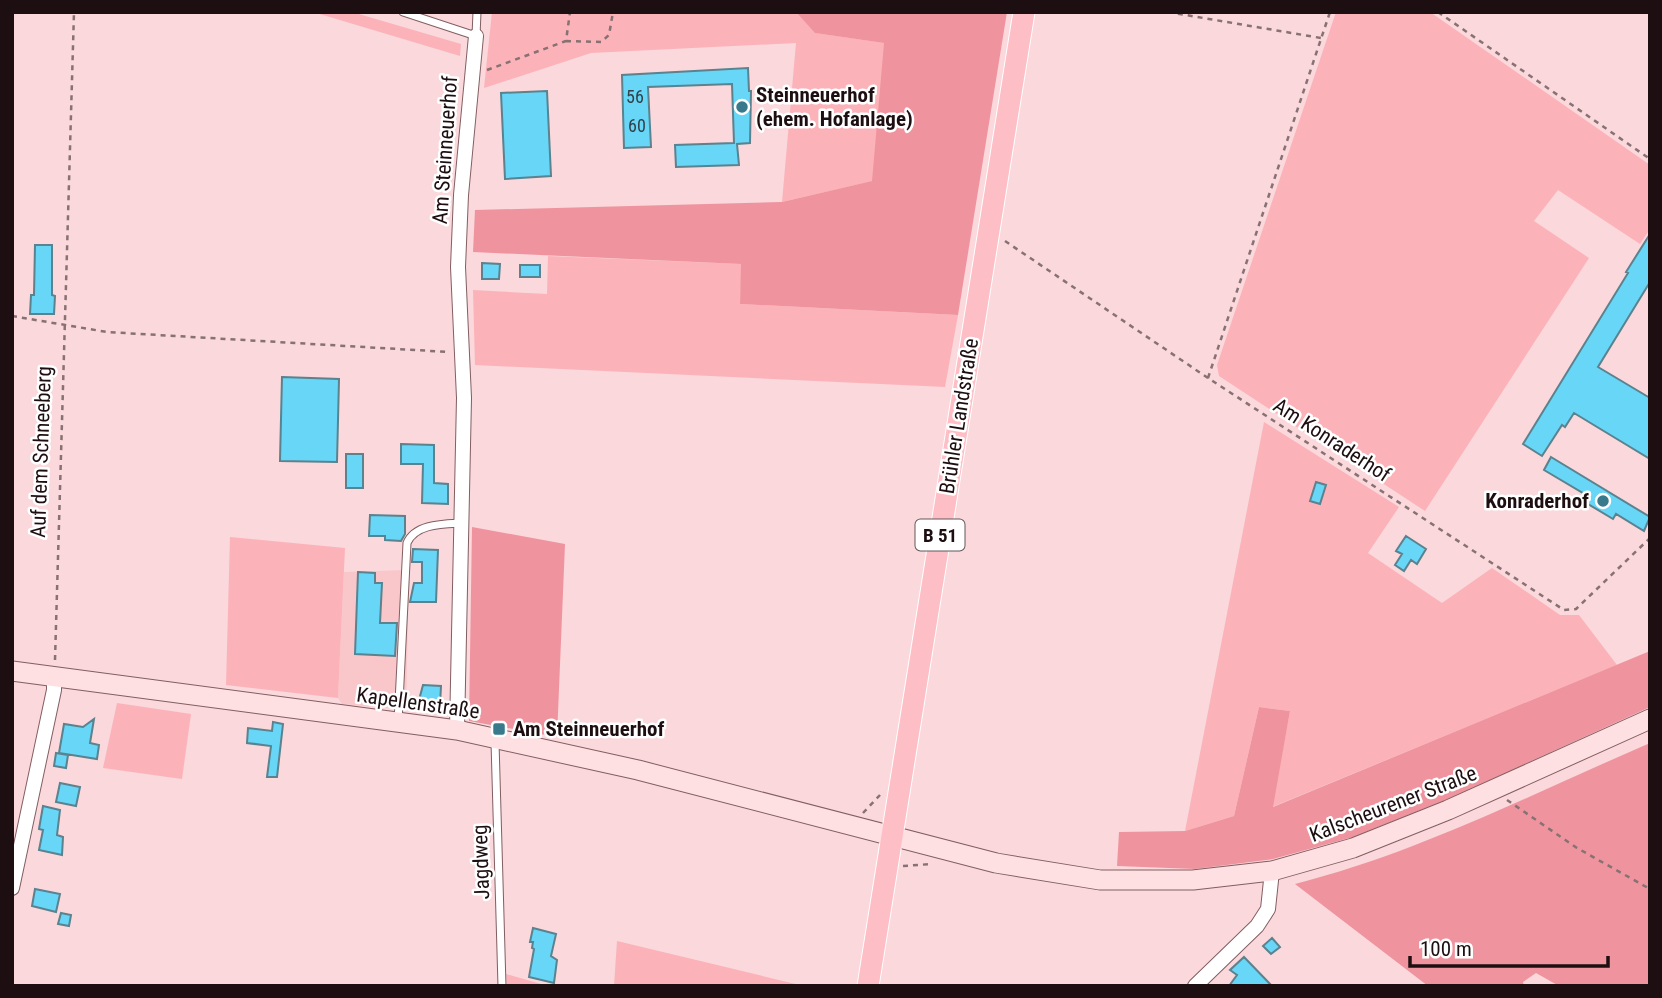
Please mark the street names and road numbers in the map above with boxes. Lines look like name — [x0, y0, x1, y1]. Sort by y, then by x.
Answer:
street label: Am Steinneuerhof — [428, 75, 462, 225]
street label: Brühler Landstraße — [935, 336, 983, 496]
street label: Auf dem Schneeberg — [26, 366, 56, 538]
street label: Am Konraderhof — [1269, 393, 1395, 487]
road number: B 51 — [916, 520, 964, 550]
street label: Kapellenstraße — [355, 682, 481, 724]
street label: Kalscheurener Straße — [1306, 761, 1480, 847]
street label: Jagdweg — [468, 824, 494, 900]

